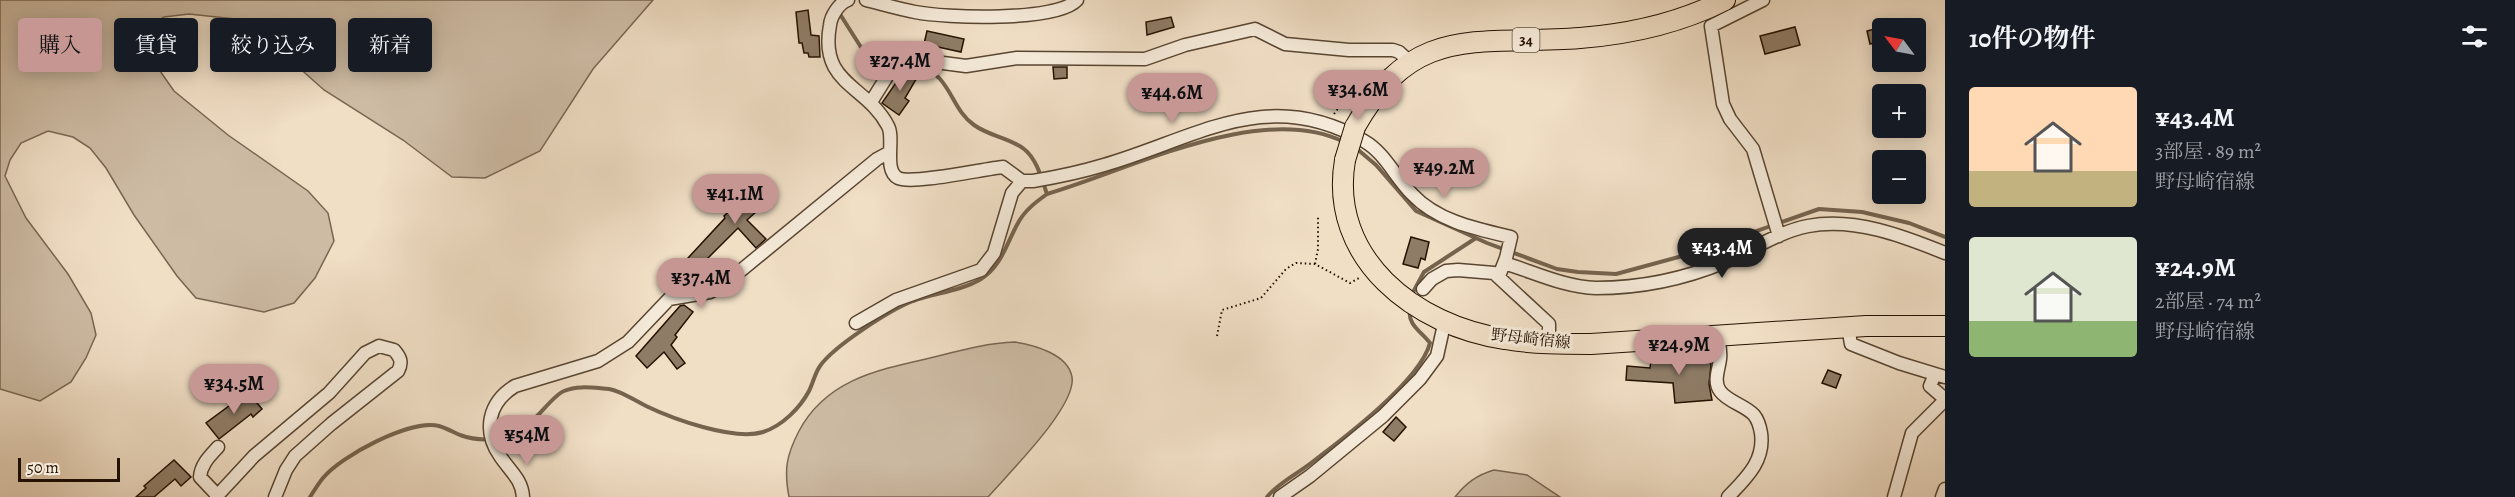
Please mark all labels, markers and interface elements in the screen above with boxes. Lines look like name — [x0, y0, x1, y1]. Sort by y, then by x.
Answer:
chip: 購入 — [18, 18, 102, 72]
chip: 賃貸 — [114, 18, 198, 72]
chip: 絞り込み — [210, 18, 336, 72]
chip: 新着 — [348, 18, 432, 72]
north arrow — [1872, 18, 1926, 72]
map controls — [1872, 18, 1926, 204]
icon: filters — [2458, 20, 2491, 53]
text: 10件の物件 — [1969, 21, 2095, 56]
road number: 34 — [1512, 28, 1540, 52]
pin: ¥27.4M — [851, 41, 949, 92]
text: ¥27.4M — [869, 47, 931, 74]
pin: ¥34.6M — [1309, 70, 1407, 121]
pin: ¥44.6M — [1123, 73, 1221, 124]
text: ¥34.6M — [1327, 76, 1389, 103]
text: ¥44.6M — [1141, 79, 1203, 106]
button: + — [1872, 84, 1926, 138]
text: ¥43.4M — [2155, 100, 2235, 135]
icon: home — [2017, 111, 2089, 183]
text: 3部屋 · 89 m² — [2155, 138, 2261, 165]
pin: ¥49.2M — [1395, 148, 1493, 199]
button: − — [1872, 150, 1926, 204]
text: ¥49.2M — [1413, 154, 1475, 181]
text: 野母崎宿線 — [2155, 168, 2255, 195]
pin: ¥41.1M — [686, 174, 784, 225]
text: ¥41.1M — [706, 180, 764, 207]
pin: ¥43.4M — [1673, 228, 1771, 279]
text: ¥43.4M — [1691, 234, 1753, 261]
text: ¥24.9M — [2155, 250, 2236, 285]
pin: ¥37.4M — [652, 258, 750, 309]
icon: home — [2017, 261, 2089, 333]
text: ¥37.4M — [671, 264, 731, 291]
text: 2部屋 · 74 m² — [2155, 288, 2261, 315]
text: 野母崎宿線 — [2155, 318, 2255, 345]
street label: 野母崎宿線 — [1490, 324, 1572, 354]
pin: ¥24.9M — [1630, 325, 1728, 376]
text: ¥24.9M — [1648, 331, 1710, 358]
pin: ¥34.5M — [185, 364, 283, 415]
text: ¥34.5M — [204, 370, 264, 397]
pin: ¥54M — [491, 415, 563, 466]
text: ¥54M — [504, 421, 550, 448]
scale bar — [18, 455, 120, 482]
text: 50 m — [27, 457, 59, 479]

